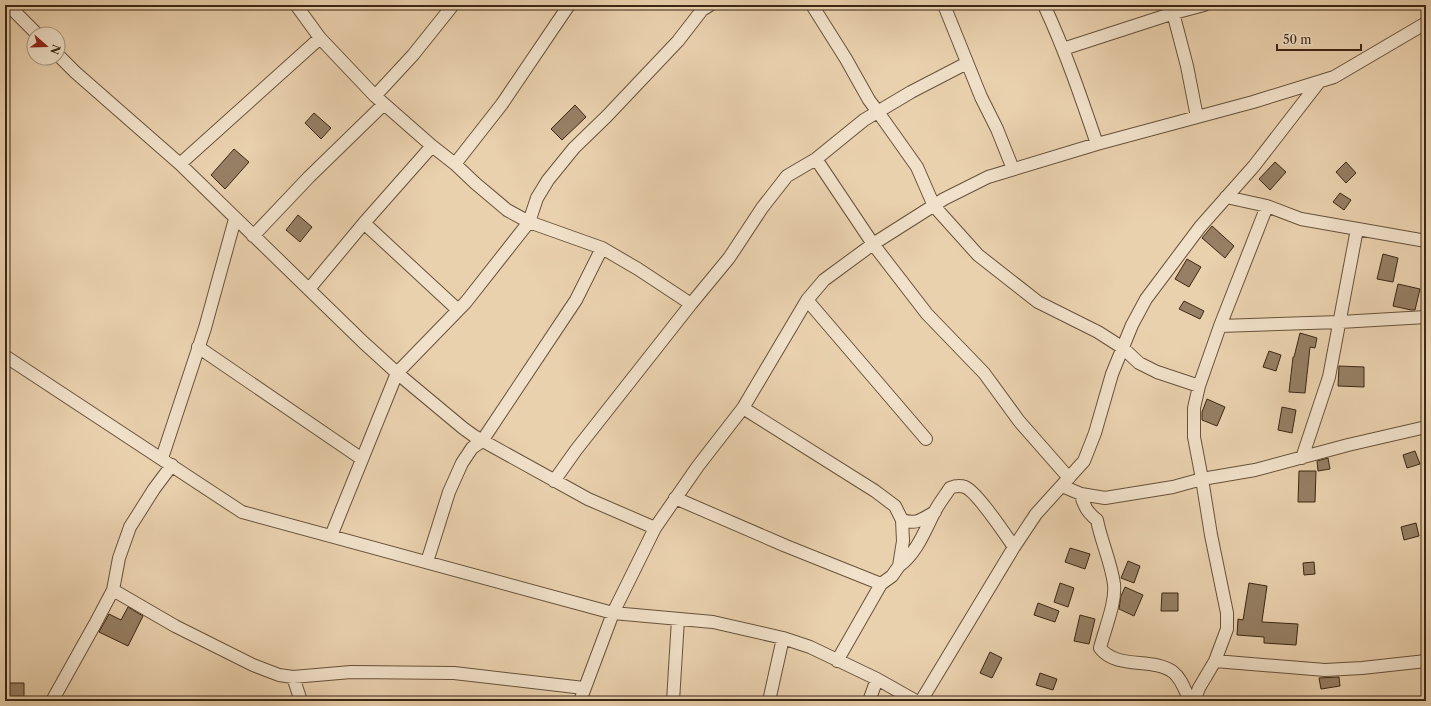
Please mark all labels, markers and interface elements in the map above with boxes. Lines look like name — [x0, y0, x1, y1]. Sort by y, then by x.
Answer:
north arrow — [26, 26, 66, 66]
scale bar — [1277, 26, 1361, 52]
text: 50 m — [1283, 32, 1312, 47]
text: N — [47, 43, 64, 57]

